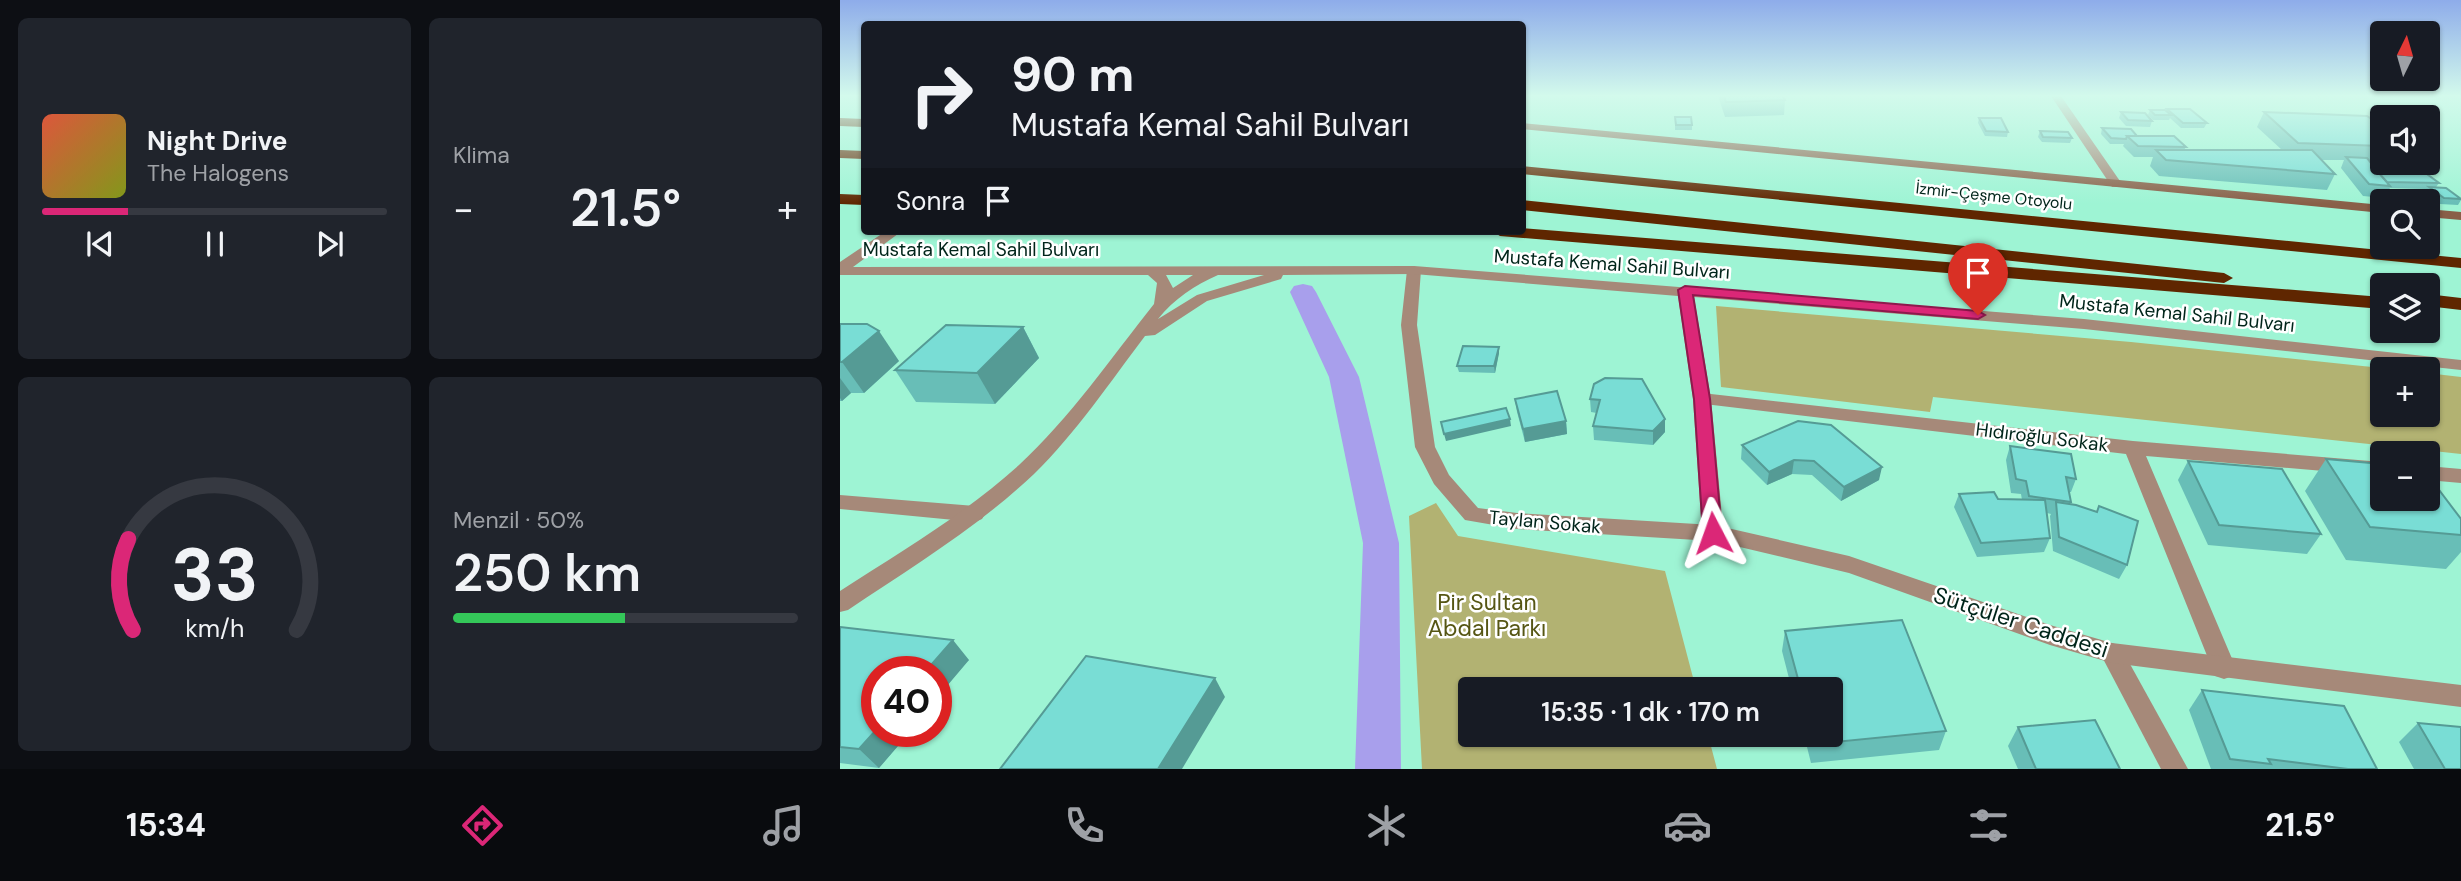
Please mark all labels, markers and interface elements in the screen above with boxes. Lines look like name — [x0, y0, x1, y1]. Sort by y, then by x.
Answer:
north arrow — [2370, 21, 2440, 91]
map controls — [2370, 21, 2440, 511]
text: 90 m — [1011, 42, 1134, 106]
icon: right — [896, 49, 987, 140]
text: Mustafa Kemal Sahil Bulvarı — [1011, 104, 1409, 146]
button: sound — [2370, 105, 2440, 175]
text: Night Drive — [147, 124, 288, 158]
text: Klima — [453, 140, 510, 170]
text: The Halogens — [147, 158, 289, 188]
text: 21.5° — [570, 174, 681, 242]
street label: İzmir-Çeşme Otoyolu — [1915, 177, 2073, 215]
icon: arrive — [979, 182, 1017, 220]
text: − — [453, 184, 474, 234]
text: + — [777, 184, 798, 234]
text: Sonra — [896, 184, 965, 218]
button: search — [2370, 189, 2440, 259]
icon: previous — [81, 225, 119, 263]
icon: pause — [196, 225, 234, 263]
icon: next — [311, 225, 349, 263]
street label: Mustafa Kemal Sahil Bulvarı — [863, 237, 1099, 262]
street label: Mustafa Kemal Sahil Bulvarı — [1493, 243, 1731, 285]
pin — [1948, 243, 2008, 315]
icon: arrive — [1959, 254, 1997, 292]
button: layers — [2370, 273, 2440, 343]
street label: Mustafa Kemal Sahil Bulvarı — [2058, 288, 2296, 338]
button: + — [2370, 357, 2440, 427]
street label: Hıdıroğlu Sokak — [1974, 416, 2110, 458]
button: − — [2370, 441, 2440, 511]
position arrow — [1676, 496, 1750, 570]
text: Menzil · 50% — [453, 505, 584, 535]
street label: Taylan Sokak — [1488, 505, 1602, 539]
text: 33 — [171, 528, 258, 623]
text: 250 km — [453, 539, 641, 607]
street label: Sütçüler Caddesi — [1930, 580, 2112, 664]
park label: Pir Sultan Abdal Parkı — [1428, 587, 1546, 643]
text: km/h — [185, 612, 244, 645]
speed limit sign: 40 — [861, 656, 952, 747]
text: 15:35 · 1 dk · 170 m — [1541, 695, 1760, 729]
icon: directions — [458, 801, 507, 850]
icon: music — [759, 801, 808, 850]
icon: phone — [1060, 801, 1109, 850]
icon: climate — [1362, 801, 1411, 850]
icon: car — [1663, 801, 1712, 850]
icon: filters — [1964, 801, 2013, 850]
text: 15:34 — [126, 804, 206, 846]
text: 21.5° — [2265, 804, 2335, 846]

